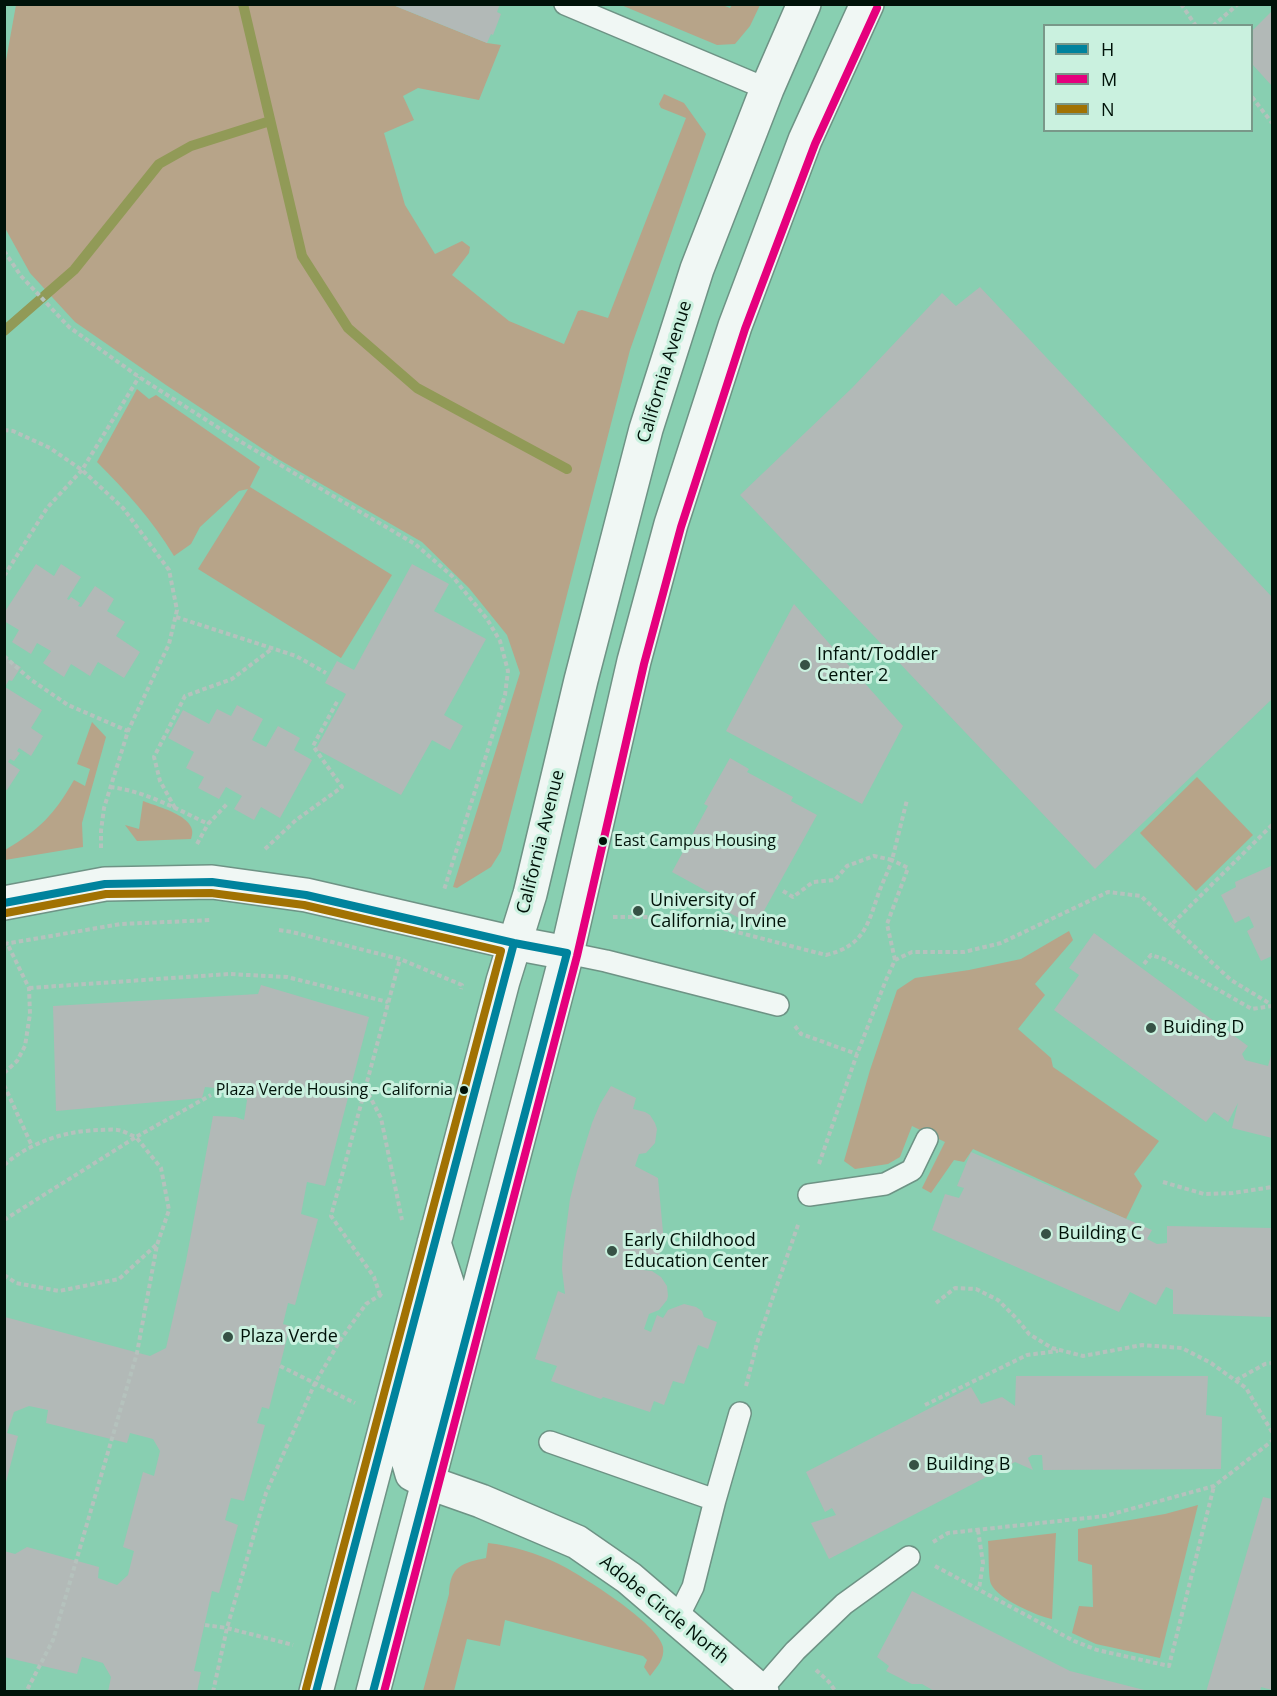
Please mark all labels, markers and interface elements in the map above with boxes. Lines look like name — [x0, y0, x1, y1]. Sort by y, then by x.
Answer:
legend — [1043, 24, 1253, 132]
text: H — [1101, 37, 1114, 61]
text: M — [1101, 67, 1117, 91]
text: N — [1101, 97, 1115, 121]
street label: California Avenue — [633, 298, 697, 446]
place label: Infant/Toddler Center 2 — [817, 644, 938, 686]
marker: Infant/Toddler Center 2 — [798, 658, 812, 672]
street label: California Avenue — [513, 768, 569, 916]
place label: East Campus Housing — [614, 831, 776, 851]
marker: East Campus Housing — [597, 835, 609, 847]
place label: University of California, Irvine — [650, 890, 787, 932]
marker: University of California, Irvine — [631, 904, 645, 918]
place label: Buiding D — [1163, 1017, 1244, 1039]
marker: Buiding D — [1144, 1021, 1158, 1035]
place label: Plaza Verde Housing - California — [216, 1080, 453, 1100]
marker: Plaza Verde Housing - California — [458, 1084, 470, 1096]
place label: Building C — [1058, 1223, 1142, 1245]
marker: Building C — [1039, 1227, 1053, 1241]
place label: Early Childhood Education Center — [624, 1230, 769, 1272]
marker: Early Childhood Education Center — [605, 1244, 619, 1258]
place label: Plaza Verde — [240, 1326, 338, 1348]
marker: Plaza Verde — [221, 1330, 235, 1344]
place label: Building B — [926, 1454, 1010, 1476]
marker: Building B — [907, 1458, 921, 1472]
street label: Adobe Circle North — [595, 1551, 733, 1669]

